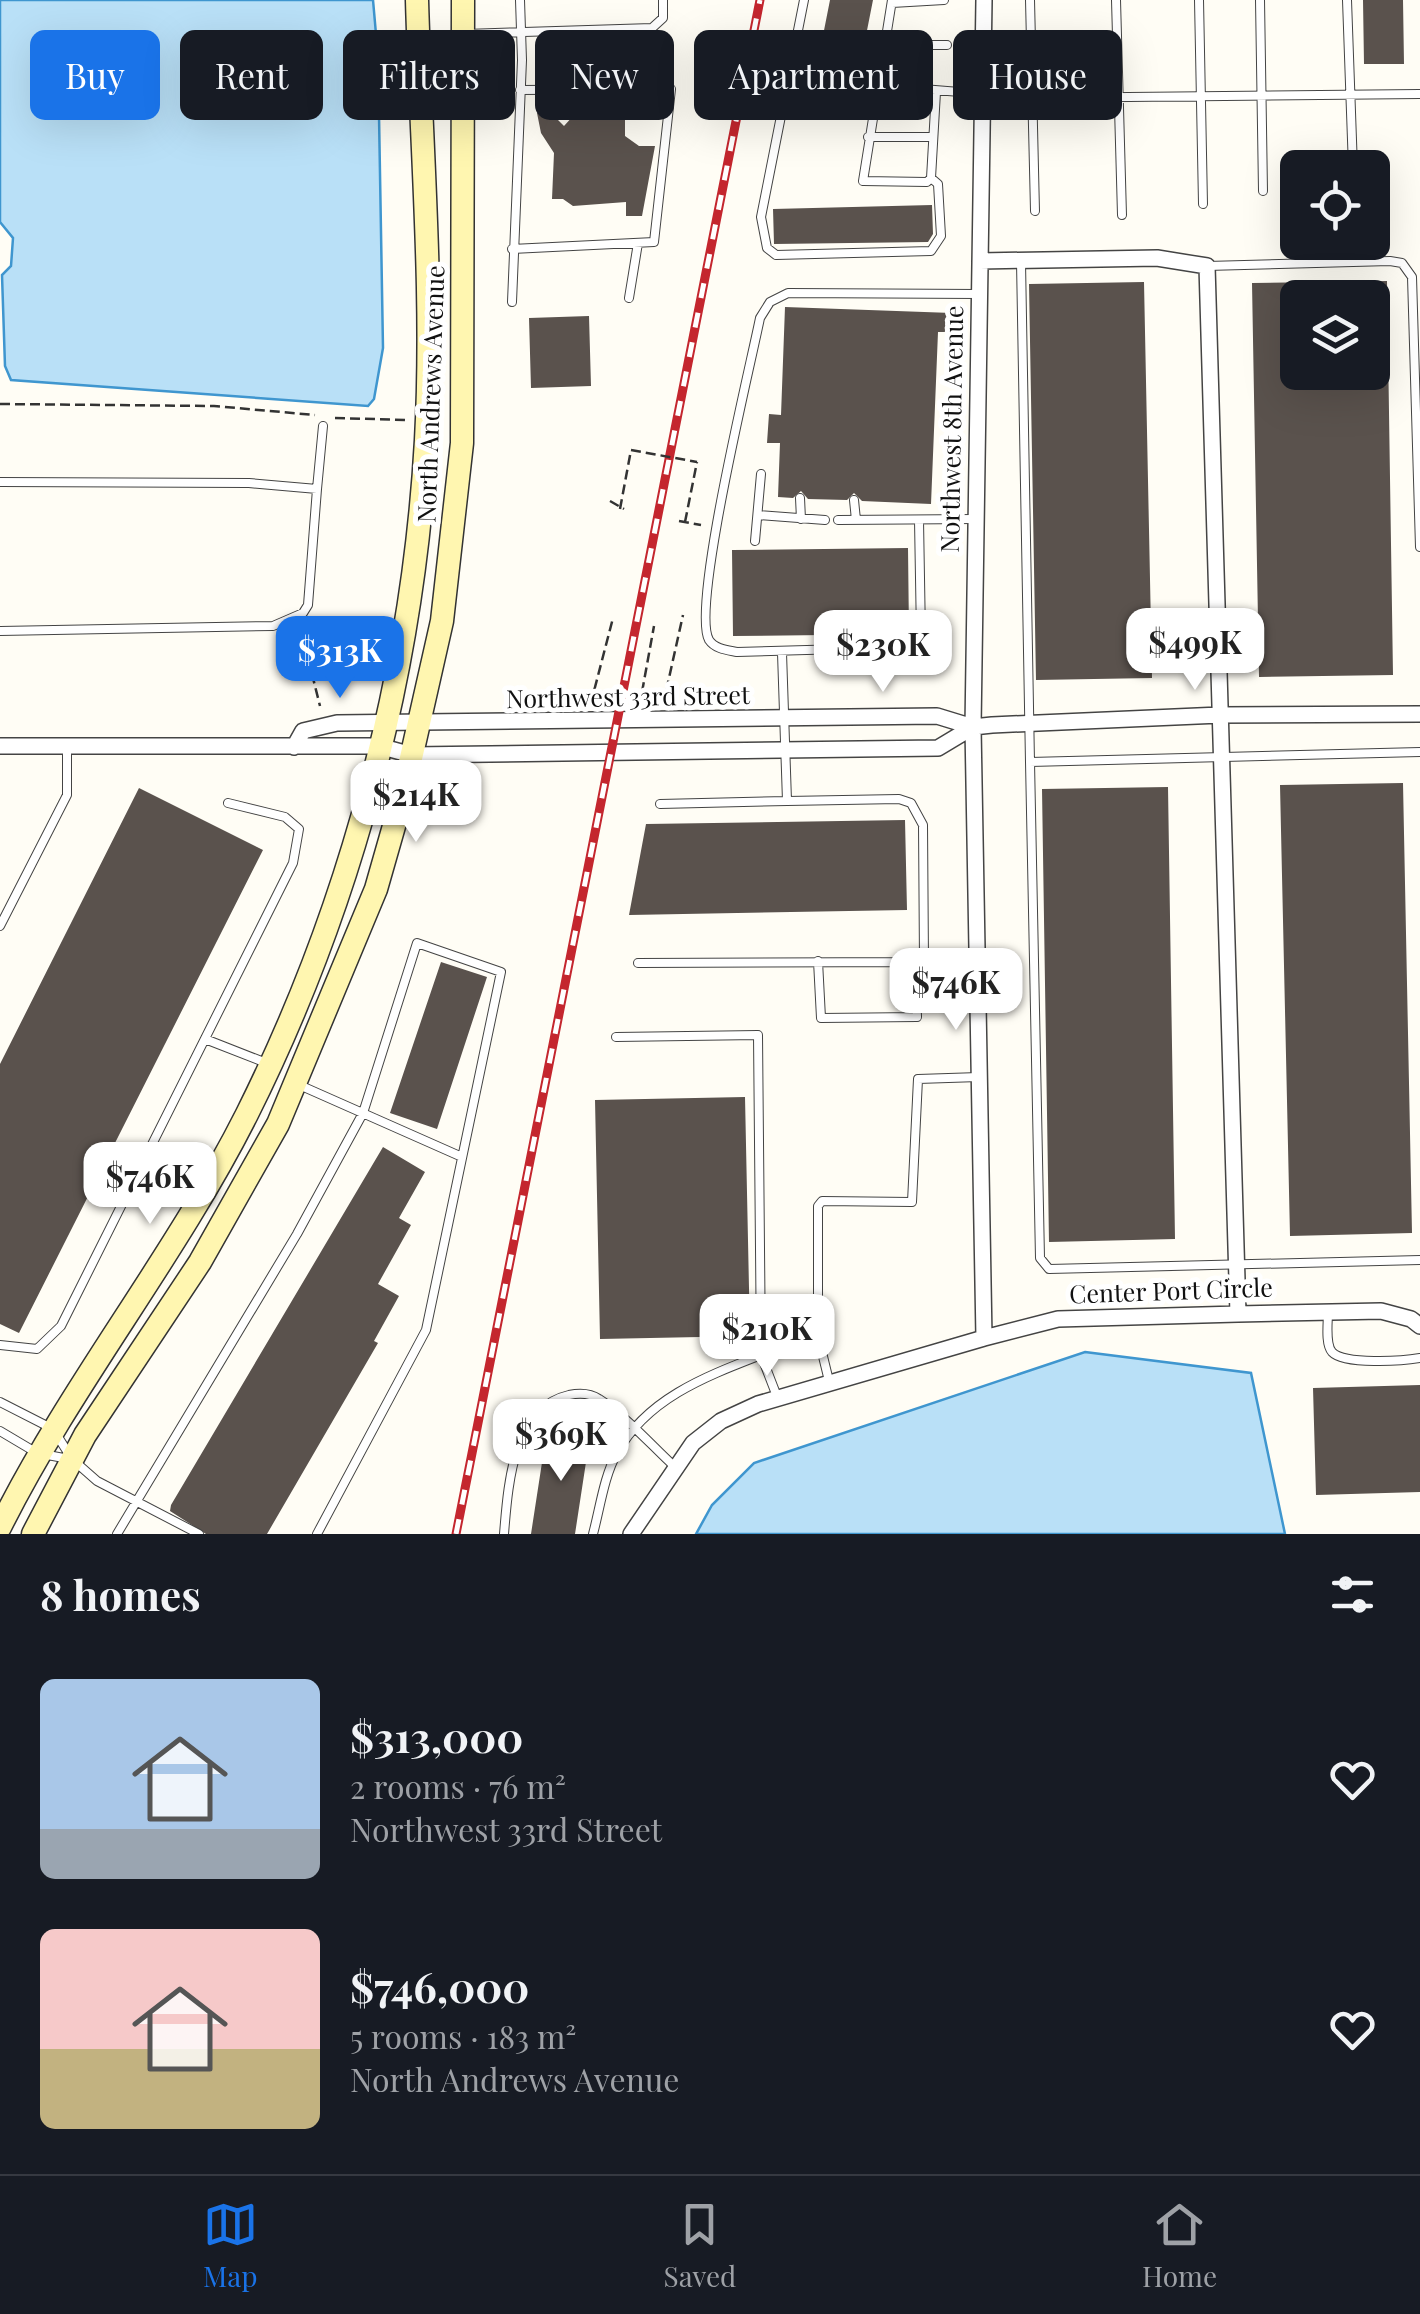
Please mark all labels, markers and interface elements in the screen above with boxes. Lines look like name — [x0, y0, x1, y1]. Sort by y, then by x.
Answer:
chip: Buy — [30, 30, 160, 120]
chip: Rent — [180, 30, 323, 120]
chip: Filters — [343, 30, 515, 120]
chip: New — [535, 30, 674, 120]
chip: Apartment — [694, 30, 933, 120]
chip: House — [953, 30, 1122, 120]
map controls — [1280, 150, 1390, 390]
button: locate — [1280, 150, 1390, 260]
street label: North Andrews Avenue — [409, 265, 450, 523]
button: layers — [1280, 280, 1390, 390]
street label: Northwest 8th Avenue — [932, 305, 969, 553]
pin: $499K — [1125, 608, 1265, 693]
pin: $230K — [813, 610, 953, 695]
pin: $313K — [270, 616, 410, 701]
text: $499K — [1148, 619, 1242, 662]
text: $230K — [836, 621, 930, 664]
text: $313K — [298, 627, 382, 670]
street label: Northwest 33rd Street — [506, 677, 751, 714]
pin: $214K — [346, 760, 486, 845]
text: $214K — [372, 771, 460, 814]
pin: $746K — [886, 948, 1026, 1033]
text: $746K — [912, 959, 1000, 1002]
pin: $746K — [80, 1142, 220, 1227]
text: $746K — [106, 1153, 194, 1196]
street label: Center Port Circle — [1069, 1269, 1273, 1310]
pin: $210K — [697, 1294, 837, 1379]
text: $210K — [722, 1305, 812, 1348]
pin: $369K — [491, 1399, 631, 1484]
text: $369K — [515, 1410, 607, 1453]
text: 8 homes — [40, 1566, 201, 1622]
icon: filters — [1325, 1567, 1380, 1622]
text: $313,000 — [350, 1708, 523, 1764]
icon: home — [120, 1719, 240, 1839]
icon: heart — [1325, 1752, 1380, 1807]
text: 2 rooms · 76 m² — [350, 1764, 566, 1807]
text: Northwest 33rd Street — [350, 1807, 662, 1850]
text: $746,000 — [350, 1958, 529, 2014]
icon: home — [120, 1969, 240, 2089]
icon: heart — [1325, 2002, 1380, 2057]
text: 5 rooms · 183 m² — [350, 2014, 576, 2057]
text: North Andrews Avenue — [350, 2057, 680, 2100]
tab: Map — [203, 2197, 258, 2294]
tab: Saved — [664, 2197, 736, 2294]
tab: Home — [1142, 2197, 1217, 2294]

